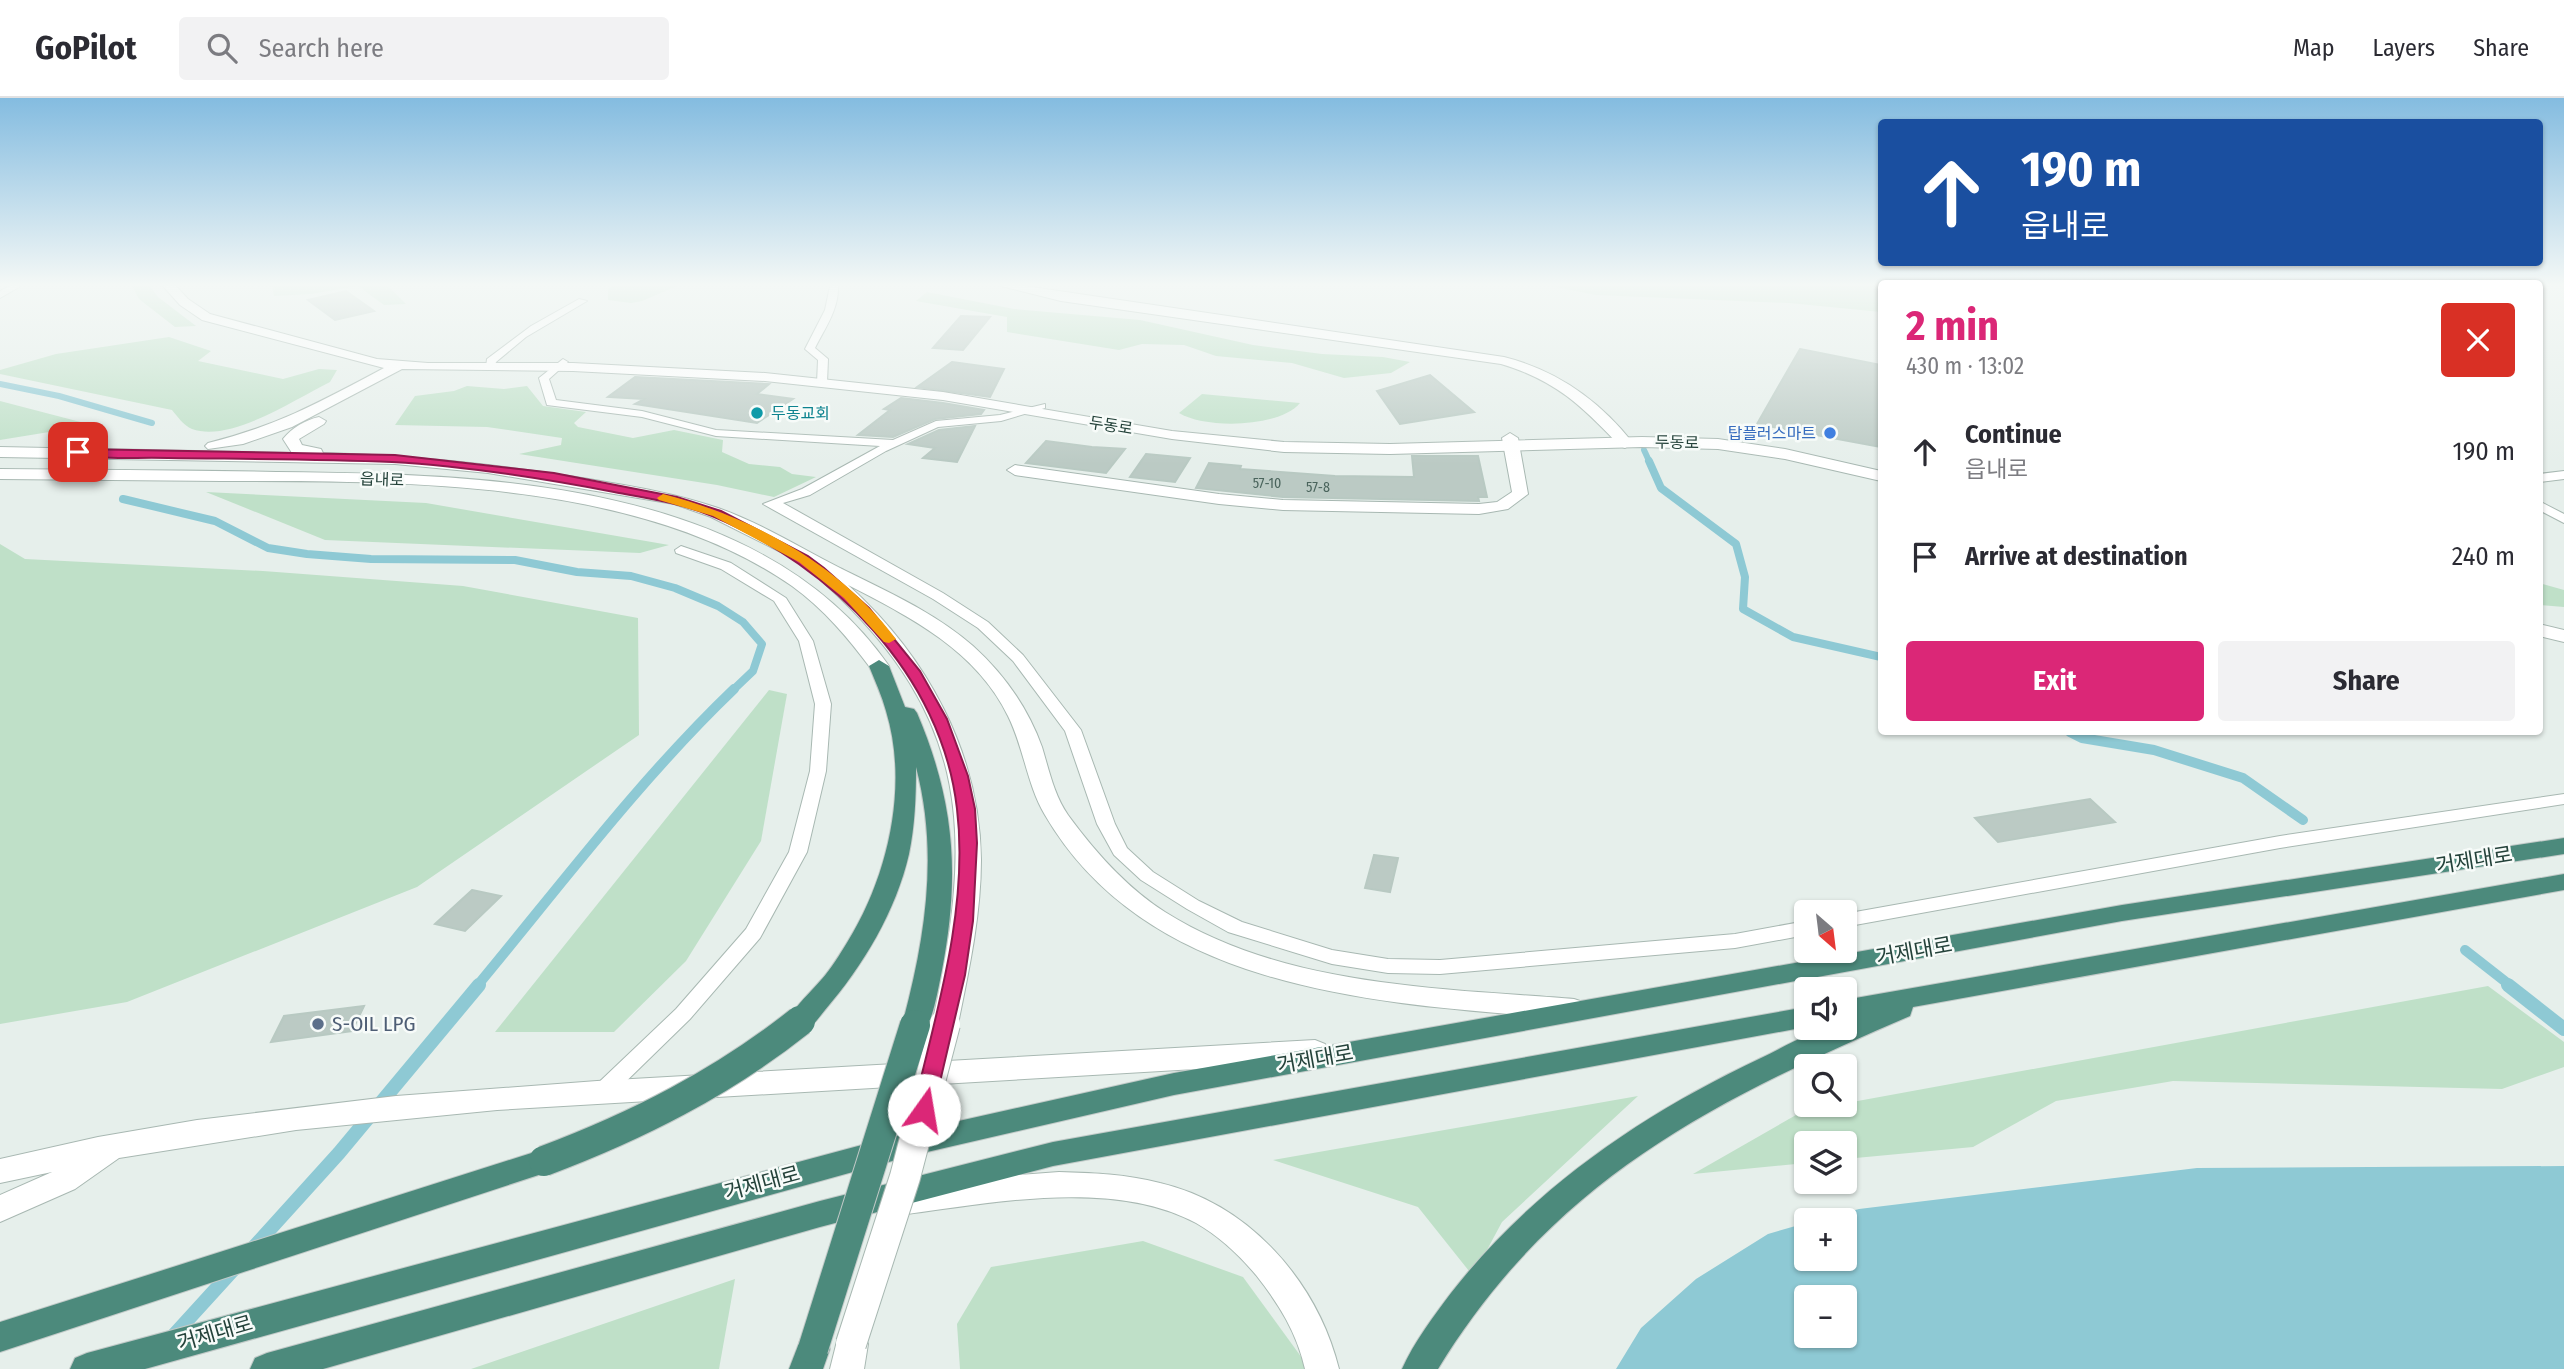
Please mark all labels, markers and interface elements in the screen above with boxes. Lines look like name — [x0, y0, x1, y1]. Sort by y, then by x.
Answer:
search box — [179, 17, 669, 80]
text: GoPilot — [35, 28, 137, 68]
icon: search — [203, 29, 241, 67]
text: Search here — [259, 33, 384, 64]
text: Map — [2293, 34, 2335, 62]
text: Layers — [2373, 34, 2435, 62]
text: Share — [2473, 34, 2529, 62]
text: 190 m — [2021, 140, 2141, 199]
icon: ahead — [1906, 147, 1997, 238]
text: 읍내로 — [2021, 207, 2109, 245]
text: 2 min — [1906, 301, 1999, 351]
button: close — [2441, 303, 2515, 377]
text: 430 m · 13:02 — [1906, 352, 2024, 380]
place label: 두동교회 — [771, 404, 830, 423]
marker: 두동교회 — [749, 405, 765, 421]
street label: 두동로 — [1088, 413, 1134, 438]
text: Continue — [1965, 419, 2062, 450]
pin — [48, 422, 108, 482]
place label: 탑플러스마트 — [1728, 424, 1816, 443]
marker: 탑플러스마트 — [1822, 425, 1838, 441]
icon: arrive — [59, 433, 97, 471]
street label: 두동로 — [1655, 433, 1700, 452]
icon: ahead — [1906, 433, 1944, 471]
text: 190 m — [2453, 436, 2515, 467]
text: 읍내로 — [1965, 455, 2028, 483]
street label: 읍내로 — [360, 469, 405, 490]
house number: 57-10 — [1253, 475, 1281, 492]
house number: 57-8 — [1306, 479, 1330, 496]
icon: arrive — [1906, 538, 1944, 576]
text: Arrive at destination — [1965, 541, 2188, 572]
text: 240 m — [2452, 541, 2515, 572]
button: Exit — [1906, 641, 2204, 721]
button: Share — [2218, 641, 2515, 721]
street label: 거제대로 — [2434, 841, 2514, 879]
north arrow — [1794, 900, 1857, 962]
map controls — [1794, 900, 1857, 1348]
street label: 거제대로 — [1874, 931, 1954, 971]
button: sound — [1794, 977, 1857, 1040]
place label: S-OIL LPG — [332, 1011, 415, 1037]
marker: S-OIL LPG — [310, 1016, 326, 1032]
street label: 거제대로 — [1275, 1039, 1355, 1079]
button: search — [1794, 1054, 1857, 1117]
position arrow — [887, 1073, 961, 1147]
button: layers — [1794, 1131, 1857, 1194]
street label: 거제대로 — [721, 1160, 803, 1206]
button: + — [1794, 1208, 1857, 1271]
button: − — [1794, 1285, 1857, 1348]
street label: 거제대로 — [174, 1310, 256, 1356]

